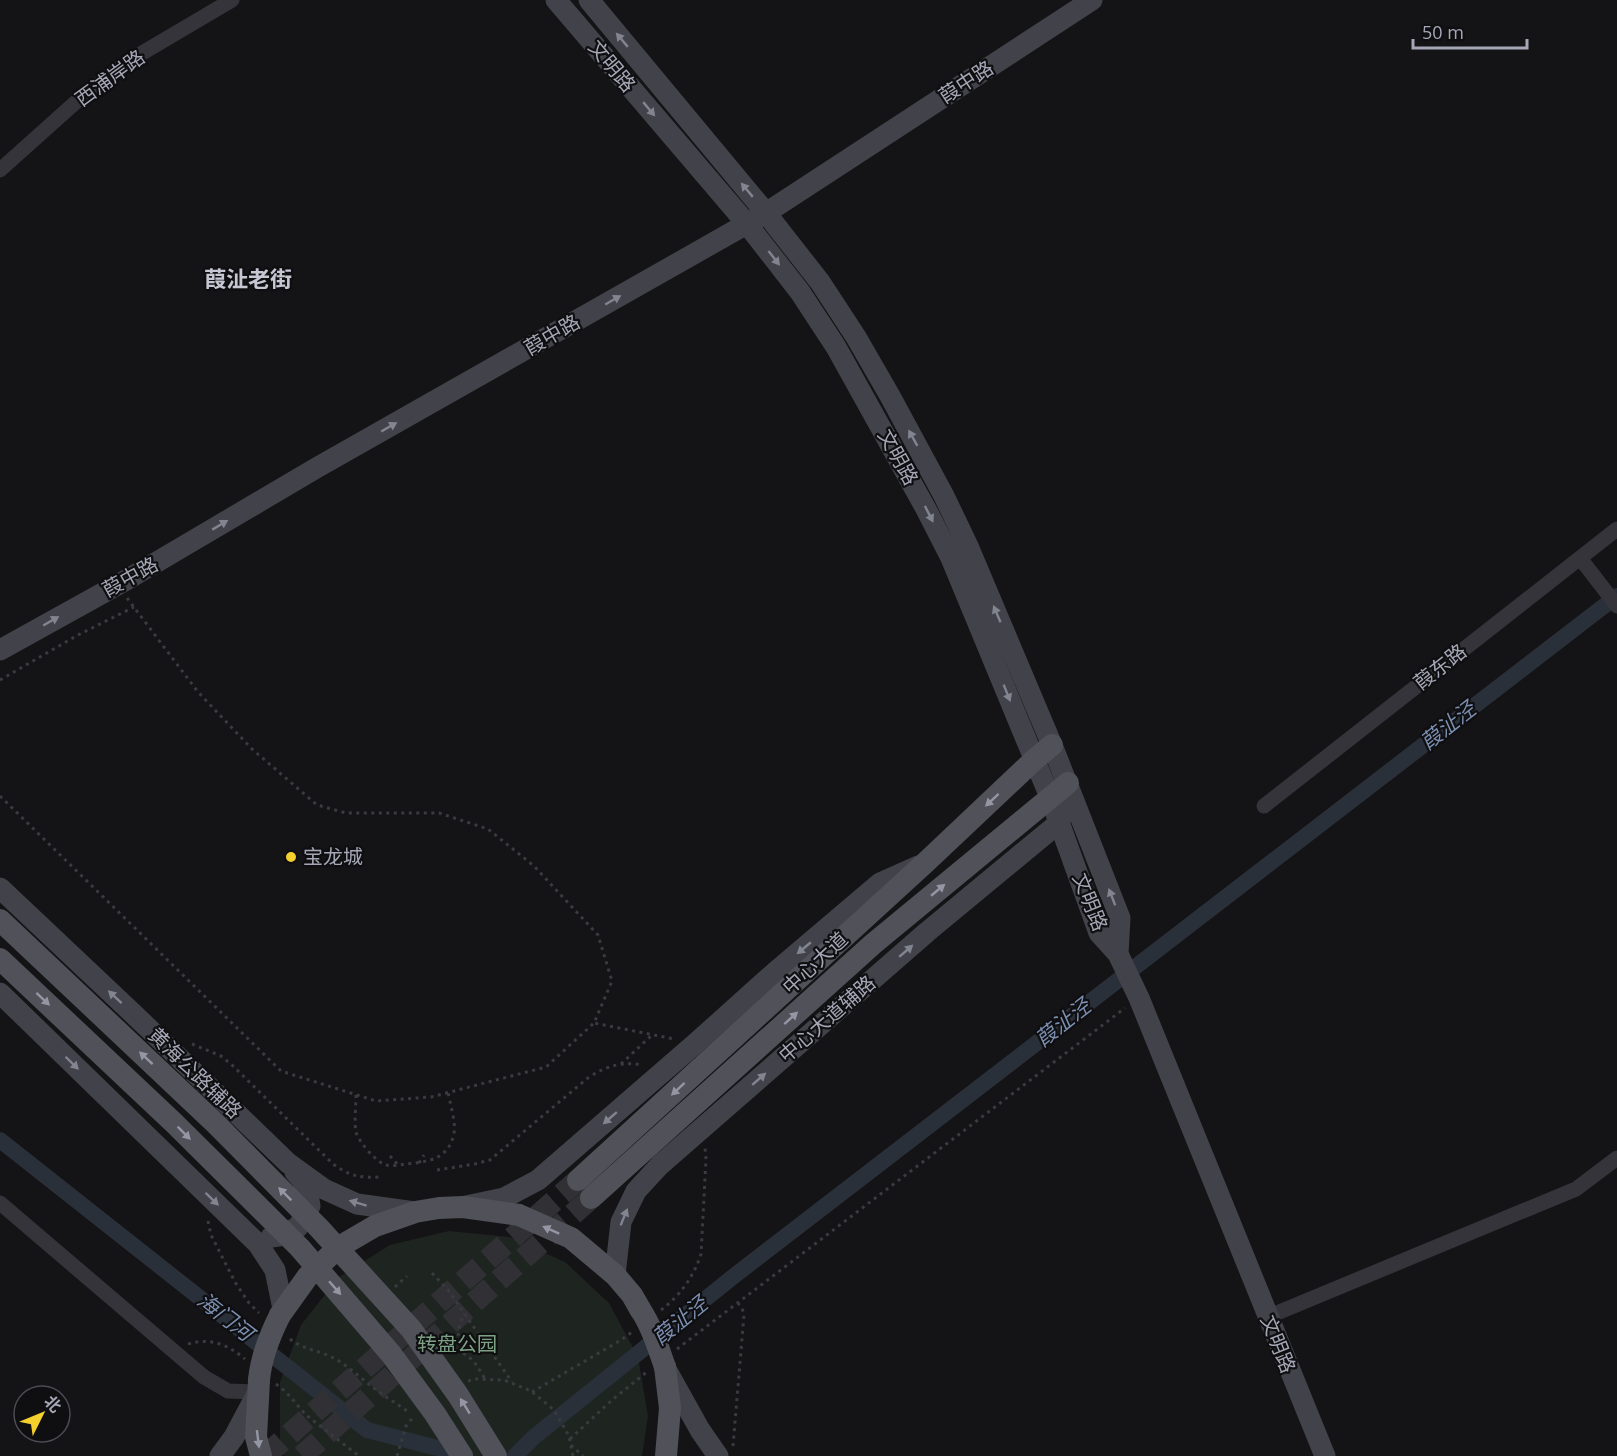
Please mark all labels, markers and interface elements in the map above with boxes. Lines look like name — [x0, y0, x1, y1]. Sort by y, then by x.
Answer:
scale bar — [1413, 12, 1527, 50]
text: 50 m — [1422, 20, 1464, 44]
one-way arrow — [616, 33, 629, 48]
street label: 文明路 — [583, 34, 642, 97]
street label: 西浦岸路 — [69, 43, 150, 112]
street label: 葭中路 — [933, 54, 998, 109]
one-way arrow — [642, 101, 655, 117]
one-way arrow — [741, 182, 753, 197]
one-way arrow — [767, 250, 780, 266]
district label: 葭沚老街 — [204, 263, 292, 293]
one-way arrow — [605, 295, 622, 305]
street label: 葭中路 — [519, 308, 584, 361]
one-way arrow — [381, 422, 398, 432]
street label: 文明路 — [872, 424, 925, 490]
one-way arrow — [908, 430, 918, 447]
one-way arrow — [924, 506, 934, 523]
one-way arrow — [212, 519, 228, 530]
street label: 葭中路 — [97, 550, 163, 603]
one-way arrow — [992, 606, 1001, 623]
one-way arrow — [43, 616, 59, 627]
street label: 葭东路 — [1408, 637, 1472, 696]
one-way arrow — [1003, 684, 1012, 702]
water label: 葭沚泾 — [1414, 694, 1482, 756]
one-way arrow — [984, 793, 999, 807]
place label: 宝龙城 — [303, 843, 363, 870]
marker: 宝龙城 — [284, 850, 298, 864]
street label: 文明路 — [1067, 869, 1114, 935]
one-way arrow — [930, 884, 946, 897]
one-way arrow — [1106, 888, 1116, 906]
street label: 中心大道 — [776, 925, 853, 1000]
one-way arrow — [797, 941, 812, 954]
one-way arrow — [898, 945, 913, 958]
street label: 中心大道辅路 — [773, 969, 881, 1068]
one-way arrow — [109, 990, 123, 1004]
water label: 葭沚泾 — [1029, 991, 1097, 1053]
one-way arrow — [35, 992, 49, 1006]
one-way arrow — [783, 1011, 798, 1025]
street label: 黄海公路辅路 — [143, 1021, 248, 1124]
one-way arrow — [138, 1051, 153, 1065]
one-way arrow — [65, 1056, 79, 1070]
one-way arrow — [751, 1073, 766, 1086]
one-way arrow — [671, 1082, 686, 1096]
one-way arrow — [602, 1111, 617, 1125]
one-way arrow — [177, 1126, 191, 1140]
one-way arrow — [278, 1187, 293, 1201]
one-way arrow — [205, 1192, 220, 1206]
one-way arrow — [349, 1198, 367, 1207]
one-way arrow — [619, 1208, 629, 1226]
one-way arrow — [543, 1225, 560, 1234]
one-way arrow — [328, 1280, 341, 1295]
water label: 海门河 — [192, 1286, 262, 1349]
water label: 葭沚泾 — [646, 1288, 714, 1351]
street label: 文明路 — [1255, 1311, 1302, 1377]
park label: 转盘公园 — [417, 1330, 497, 1357]
north arrow — [12, 1384, 72, 1444]
text: 北 — [39, 1390, 66, 1417]
one-way arrow — [460, 1398, 471, 1414]
one-way arrow — [253, 1430, 263, 1449]

